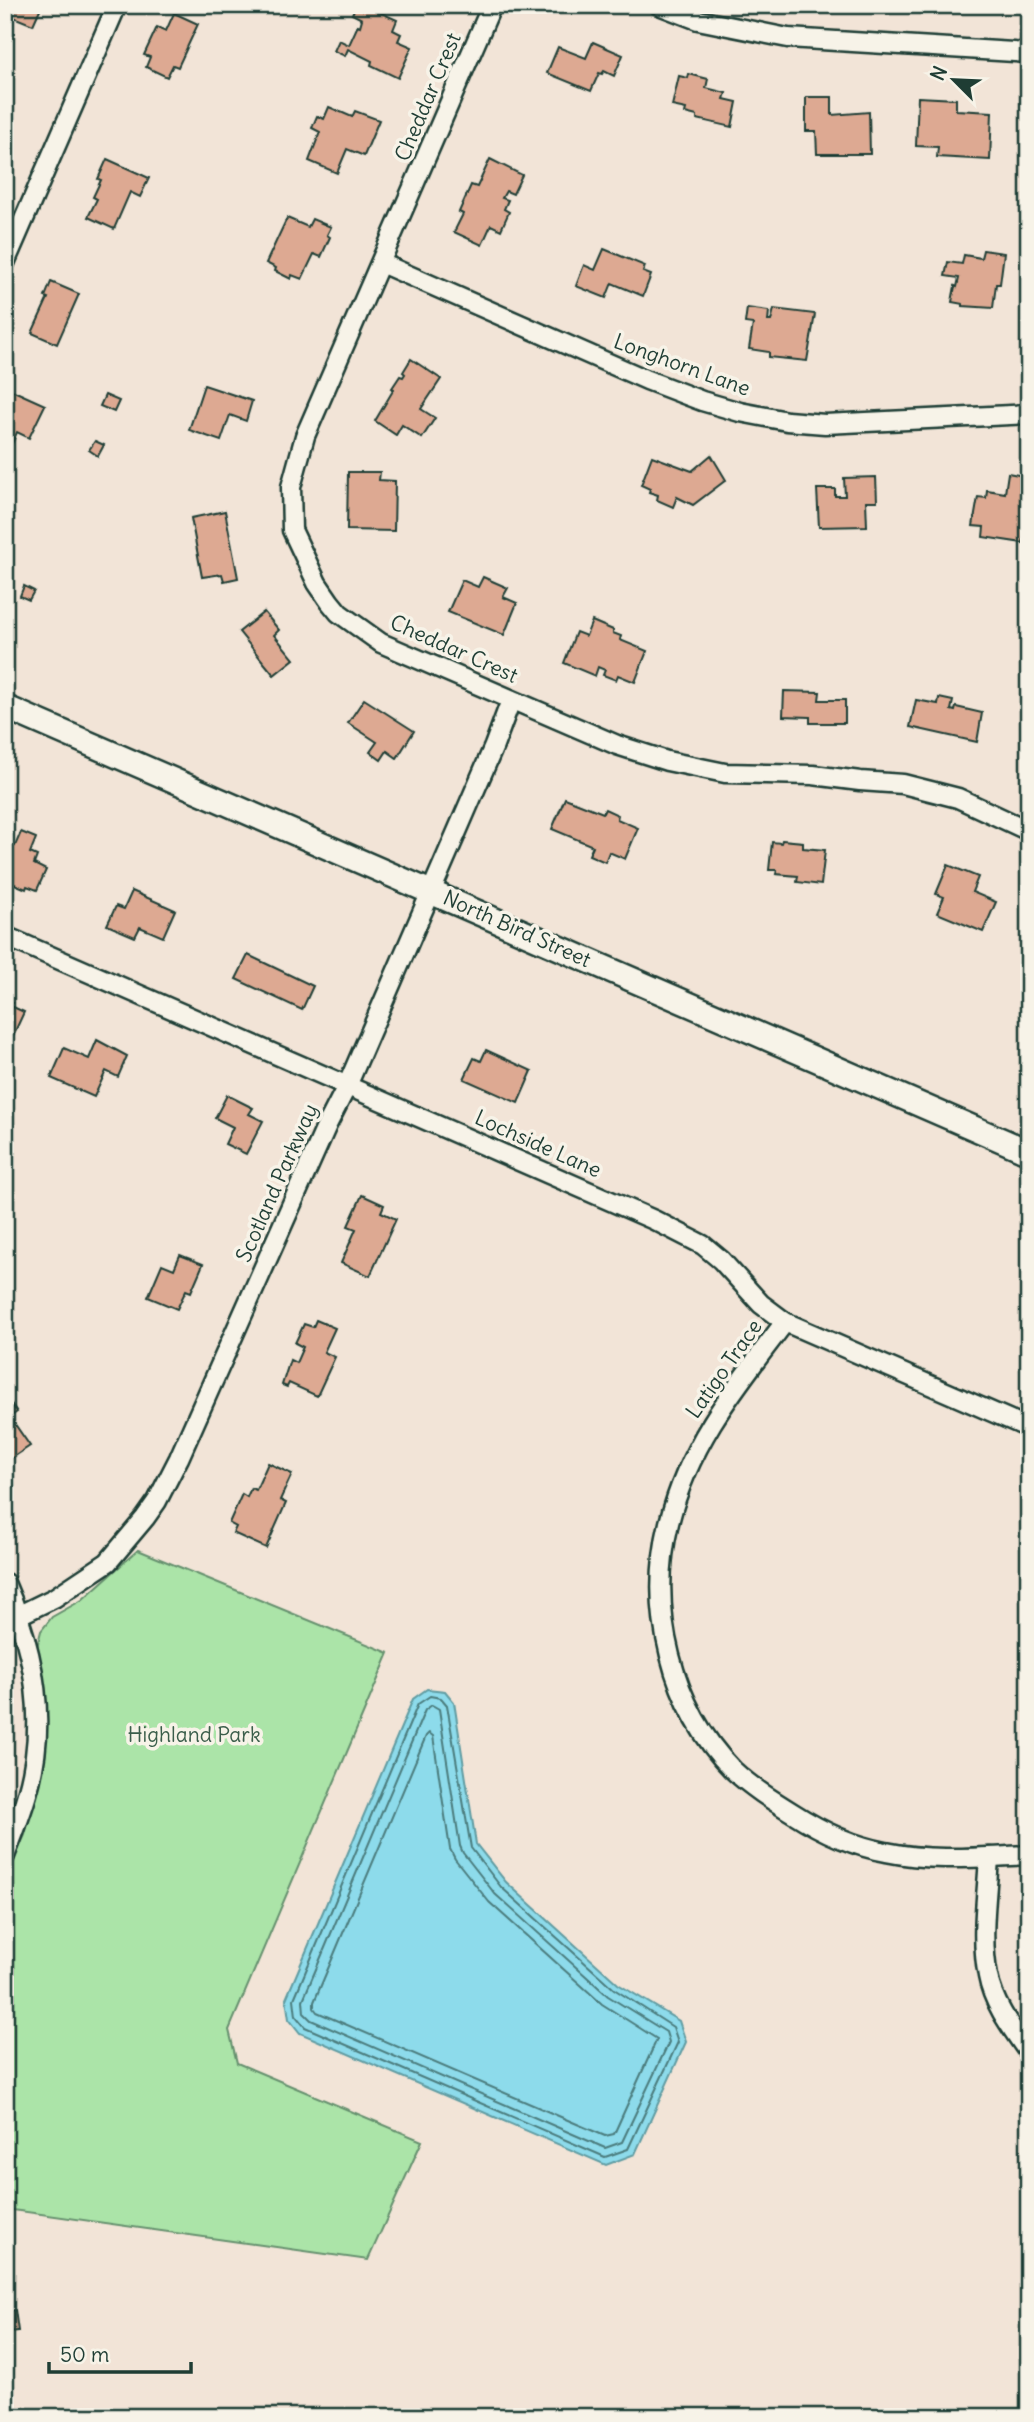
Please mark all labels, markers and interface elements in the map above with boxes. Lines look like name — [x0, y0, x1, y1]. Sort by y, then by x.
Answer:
street label: Cheddar Crest — [388, 28, 467, 165]
north arrow — [918, 46, 988, 116]
text: N — [925, 62, 952, 84]
street label: Longhorn Lane — [610, 327, 754, 402]
street label: Cheddar Crest — [386, 608, 522, 689]
street label: North Bird Street — [439, 884, 595, 973]
street label: Scotland Parkway — [229, 1099, 324, 1266]
street label: Lochside Lane — [471, 1104, 606, 1183]
street label: Latigo Trace — [680, 1314, 768, 1424]
park label: Highland Park — [127, 1721, 261, 1748]
scale bar — [49, 2331, 191, 2375]
text: 50 m — [60, 2341, 109, 2368]

